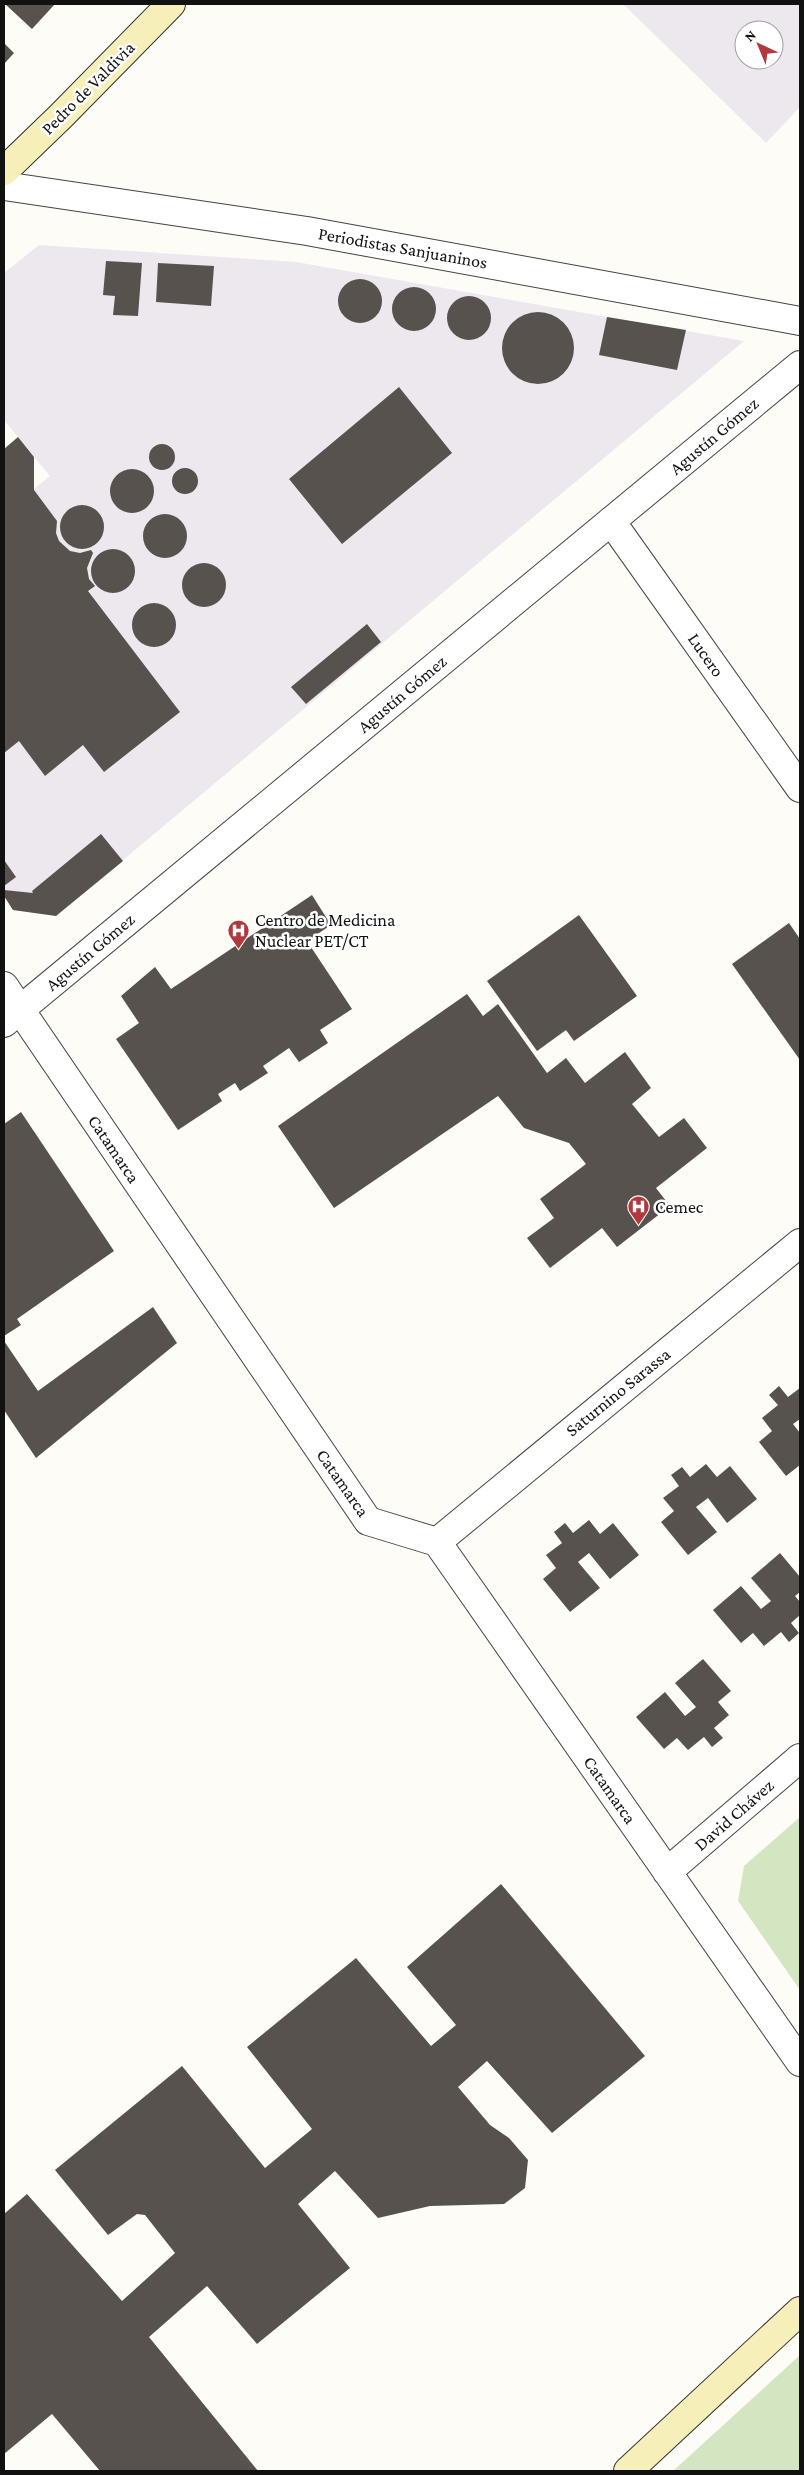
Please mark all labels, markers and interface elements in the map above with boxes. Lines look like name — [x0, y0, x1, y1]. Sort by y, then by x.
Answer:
north arrow — [734, 20, 784, 70]
text: N — [741, 26, 759, 45]
street label: Pedro de Valdivia — [37, 37, 139, 139]
street label: Periodistas Sanjuaninos — [317, 223, 489, 274]
street label: Agustín Gómez — [666, 393, 763, 479]
street label: Lucero — [684, 629, 728, 681]
street label: Agustín Gómez — [354, 651, 451, 737]
street label: Agustín Gómez — [42, 909, 139, 995]
place label: Centro de Medicina Nuclear PET/CT — [255, 910, 395, 951]
hospital icon: Centro de Medicina Nuclear PET/CT — [227, 918, 251, 949]
street label: Catamarca — [84, 1111, 144, 1187]
hospital icon: Cemec — [627, 1195, 651, 1226]
place label: Cemec — [655, 1197, 704, 1217]
street label: Saturnino Sarassa — [562, 1344, 674, 1440]
street label: Catamarca — [313, 1445, 373, 1521]
street label: Catamarca — [580, 1752, 640, 1828]
street label: David Chávez — [690, 1775, 778, 1855]

